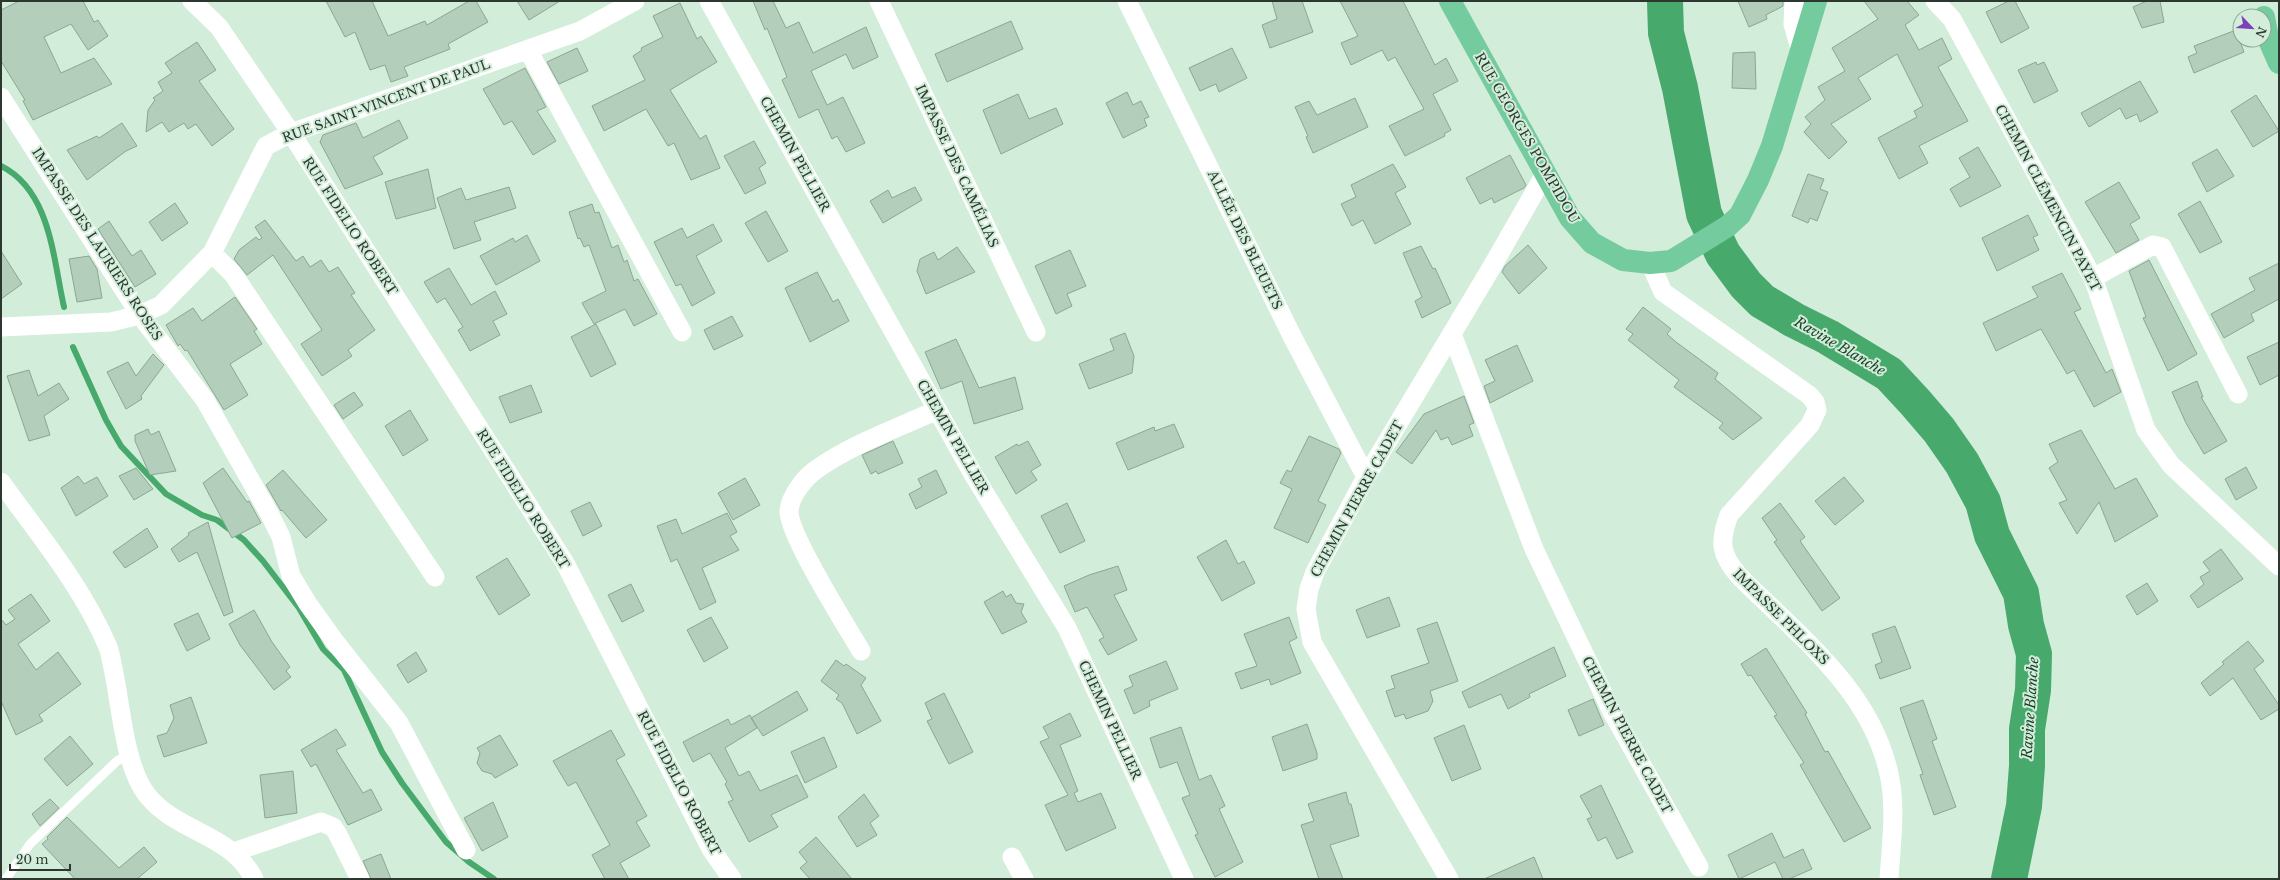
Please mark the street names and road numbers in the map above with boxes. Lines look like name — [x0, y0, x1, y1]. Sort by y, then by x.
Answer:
street label: RUE GEORGES POMPIDOU — [1471, 50, 1583, 226]
street label: RUE SAINT-VINCENT DE PAUL — [280, 55, 493, 147]
street label: IMPASSE DES CAMÉLIAS — [912, 82, 1002, 250]
street label: CHEMIN PELLIER — [756, 93, 834, 215]
street label: CHEMIN CLÉMENCIN PAYET — [1991, 102, 2105, 295]
street label: IMPASSE DES LAURIERS ROSES — [28, 144, 166, 344]
street label: RUE FIDELIO ROBERT — [299, 154, 401, 299]
street label: ALLÉE DES BLEUETS — [1203, 167, 1286, 312]
street label: CHEMIN PELLIER — [913, 377, 993, 498]
street label: CHEMIN PIERRE CADET — [1307, 417, 1407, 580]
street label: RUE FIDELIO ROBERT — [473, 426, 573, 573]
street label: IMPASSE PHLOXS — [1729, 565, 1833, 669]
street label: CHEMIN PIERRE CADET — [1578, 653, 1676, 817]
street label: CHEMIN PELLIER — [1075, 658, 1145, 783]
street label: RUE FIDELIO ROBERT — [634, 708, 725, 859]

